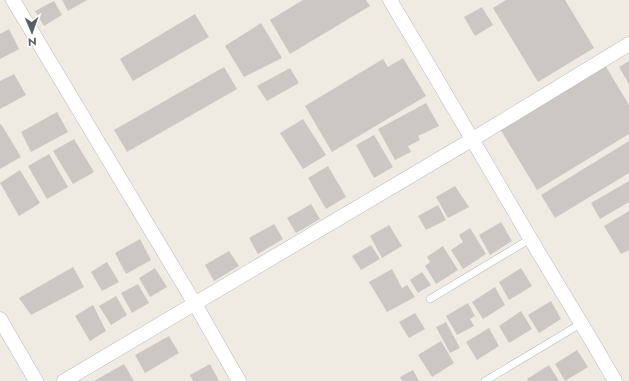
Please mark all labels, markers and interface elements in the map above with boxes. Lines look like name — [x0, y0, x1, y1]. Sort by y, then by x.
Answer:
north arrow — [12, 12, 52, 52]
text: N — [28, 34, 37, 50]

